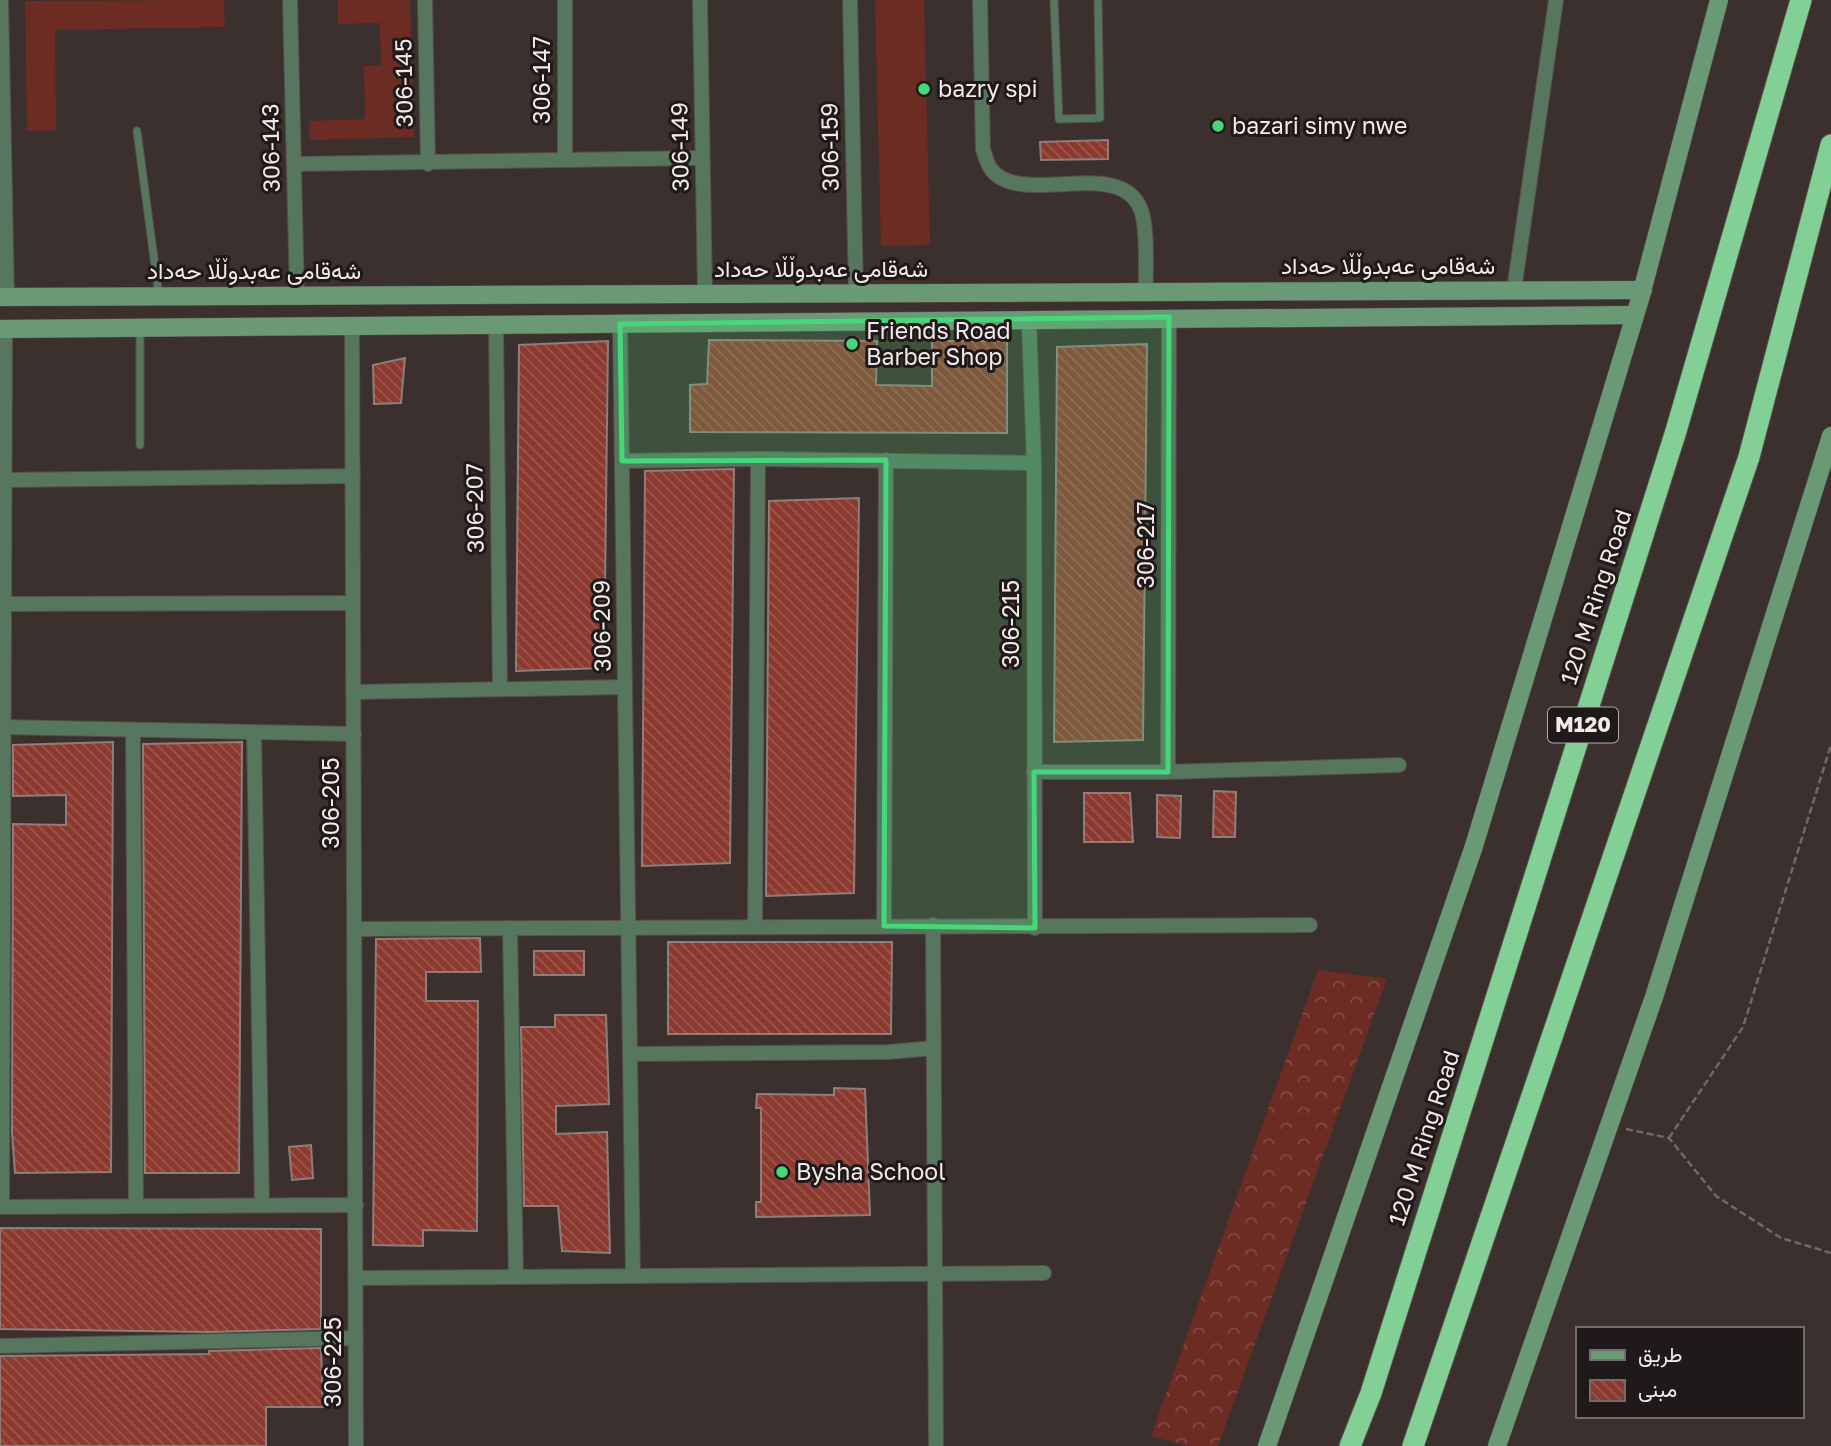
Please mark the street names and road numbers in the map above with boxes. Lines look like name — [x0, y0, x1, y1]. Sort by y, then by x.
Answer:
street label: 306-147 — [527, 36, 555, 124]
street label: 306-145 — [388, 38, 418, 128]
street label: 306-149 — [664, 102, 694, 192]
street label: 306-159 — [814, 102, 844, 192]
street label: 306-143 — [255, 103, 285, 193]
street label: شەقامی عەبدوڵڵا حەداد — [1281, 251, 1495, 280]
street label: شەقامی عەبدوڵڵا حەداد — [714, 254, 928, 283]
street label: شەقامی عەبدوڵڵا حەداد — [147, 256, 361, 285]
street label: 306-207 — [459, 463, 489, 553]
street label: 306-217 — [1131, 501, 1159, 589]
street label: 120 M Ring Road — [1554, 506, 1637, 688]
street label: 306-209 — [586, 580, 616, 672]
street label: 306-215 — [996, 580, 1024, 668]
road number: M120 — [1548, 708, 1618, 742]
street label: 306-205 — [316, 757, 344, 849]
street label: 120 M Ring Road — [1382, 1047, 1465, 1229]
street label: 306-225 — [318, 1317, 346, 1407]

